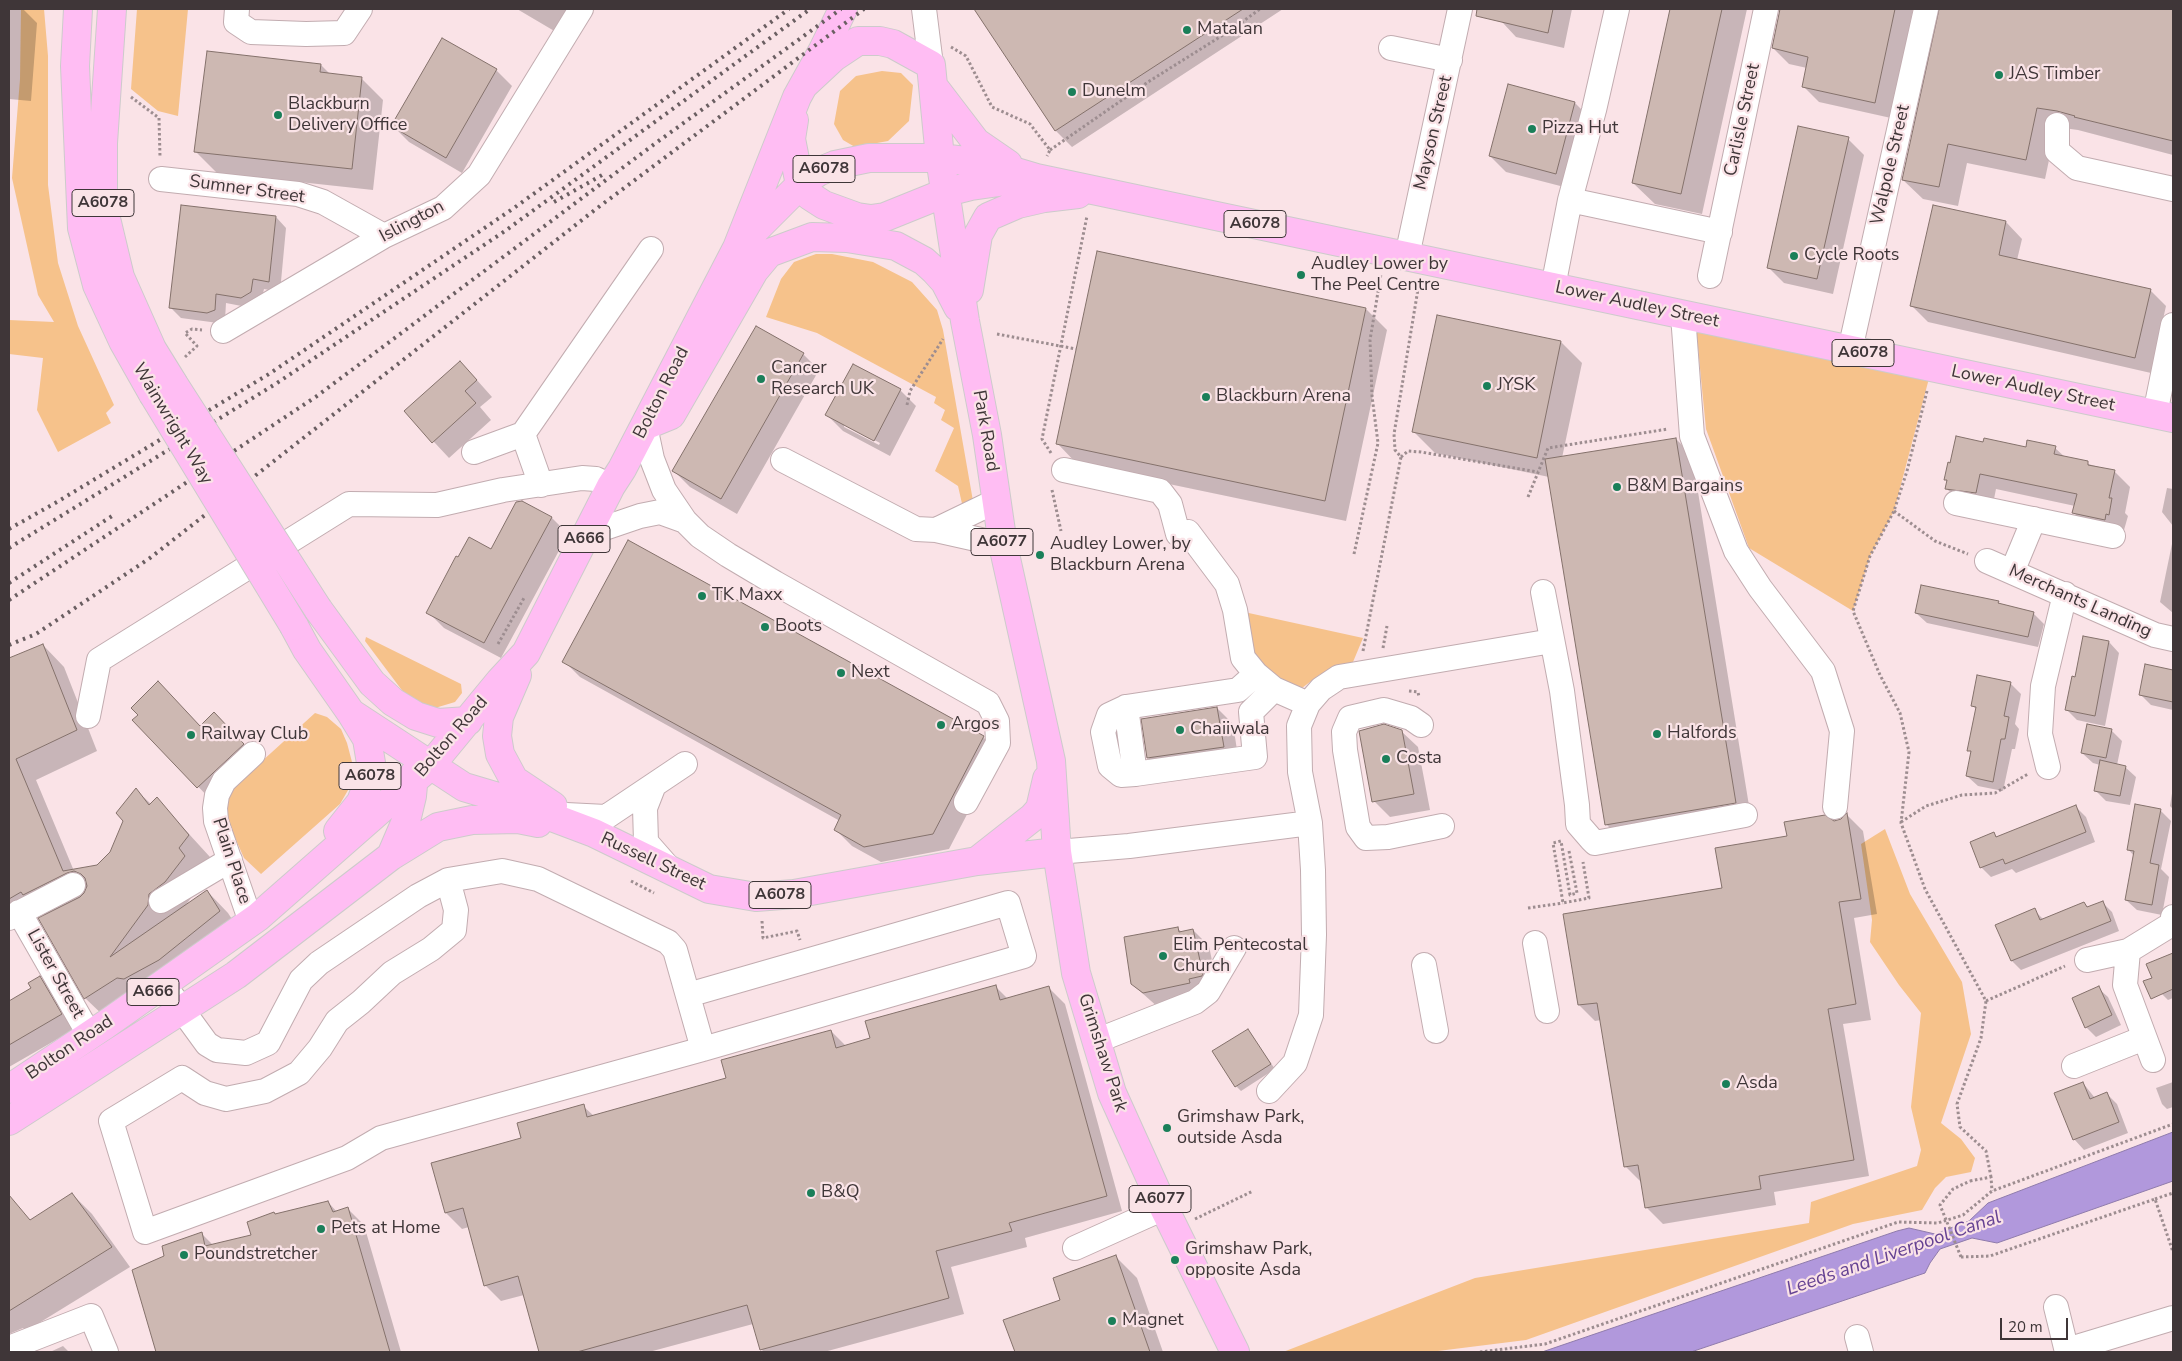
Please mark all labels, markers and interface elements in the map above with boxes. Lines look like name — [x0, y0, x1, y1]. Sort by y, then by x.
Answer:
place label: Matalan — [1197, 19, 1263, 41]
marker: Matalan — [1181, 24, 1193, 36]
street label: Carlisle Street — [1721, 62, 1765, 178]
place label: JAS Timber — [2009, 64, 2100, 86]
marker: JAS Timber — [1993, 69, 2005, 81]
street label: Mayson Street — [1410, 74, 1458, 192]
place label: Dunelm — [1082, 81, 1146, 103]
marker: Dunelm — [1066, 86, 1078, 98]
place label: Blackburn Delivery Office — [288, 94, 407, 136]
street label: Walpole Street — [1867, 103, 1915, 227]
marker: Blackburn Delivery Office — [272, 109, 284, 121]
place label: Pizza Hut — [1542, 118, 1618, 140]
marker: Pizza Hut — [1526, 123, 1538, 135]
road number: A6078 — [793, 156, 855, 182]
street label: Sumner Street — [188, 171, 306, 209]
road number: A6078 — [72, 190, 134, 217]
street label: Islington — [376, 196, 448, 248]
road number: A6078 — [1224, 210, 1286, 238]
place label: Cycle Roots — [1804, 245, 1899, 267]
marker: Cycle Roots — [1788, 250, 1800, 262]
place label: Audley Lower by The Peel Centre — [1311, 254, 1448, 296]
marker: Audley Lower by The Peel Centre — [1295, 269, 1307, 281]
street label: Lower Audley Street — [1553, 277, 1721, 333]
road number: A6078 — [1832, 339, 1894, 366]
street label: Bolton Road — [630, 343, 694, 443]
place label: Cancer Research UK — [771, 358, 874, 400]
street label: Wainwright Way — [127, 359, 217, 489]
street label: Lower Audley Street — [1949, 361, 2117, 417]
marker: Cancer Research UK — [755, 373, 767, 385]
place label: JYSK — [1497, 375, 1535, 397]
marker: JYSK — [1481, 380, 1493, 392]
place label: Blackburn Arena — [1216, 386, 1351, 408]
street label: Park Road — [967, 389, 1003, 473]
marker: Blackburn Arena — [1200, 391, 1212, 403]
place label: B&M Bargains — [1627, 476, 1743, 498]
marker: B&M Bargains — [1611, 481, 1623, 493]
road number: A666 — [558, 526, 610, 552]
road number: A6077 — [971, 528, 1033, 556]
place label: Audley Lower, by Blackburn Arena — [1050, 534, 1191, 576]
marker: Audley Lower, by Blackburn Arena — [1034, 549, 1046, 561]
street label: Merchants Landing — [2005, 561, 2155, 643]
place label: TK Maxx — [712, 585, 783, 607]
marker: TK Maxx — [696, 590, 708, 602]
place label: Boots — [775, 616, 822, 638]
marker: Boots — [759, 621, 771, 633]
place label: Next — [851, 662, 890, 684]
marker: Next — [835, 667, 847, 679]
street label: Bolton Road — [411, 692, 493, 782]
place label: Argos — [951, 714, 1000, 736]
marker: Argos — [935, 719, 947, 731]
place label: Chaiiwala — [1190, 719, 1270, 741]
place label: Halfords — [1667, 723, 1737, 745]
place label: Railway Club — [201, 724, 308, 746]
marker: Chaiiwala — [1174, 724, 1186, 736]
marker: Halfords — [1651, 728, 1663, 740]
marker: Railway Club — [185, 729, 197, 741]
place label: Costa — [1396, 748, 1442, 770]
marker: Costa — [1380, 753, 1392, 765]
road number: A6078 — [339, 762, 401, 789]
street label: Plain Place — [207, 815, 255, 907]
street label: Russell Street — [597, 828, 709, 896]
road number: A6078 — [749, 882, 811, 908]
street label: Lister Street — [22, 926, 88, 1022]
place label: Elim Pentecostal Church — [1173, 935, 1308, 978]
marker: Elim Pentecostal Church — [1157, 950, 1169, 962]
road number: A666 — [127, 979, 179, 1006]
street label: Grimshaw Park — [1073, 991, 1131, 1115]
street label: Bolton Road — [22, 1011, 118, 1085]
place label: Asda — [1736, 1073, 1778, 1095]
marker: Asda — [1720, 1078, 1732, 1090]
place label: Grimshaw Park, outside Asda — [1177, 1107, 1304, 1150]
marker: Grimshaw Park, outside Asda — [1161, 1122, 1173, 1134]
place label: B&Q — [821, 1182, 859, 1204]
road number: A6077 — [1129, 1186, 1191, 1212]
marker: B&Q — [805, 1187, 817, 1199]
water label: Leeds and Liverpool Canal — [1784, 1207, 2004, 1301]
place label: Pets at Home — [331, 1218, 440, 1240]
marker: Pets at Home — [315, 1223, 327, 1235]
place label: Grimshaw Park, opposite Asda — [1185, 1239, 1312, 1282]
place label: Poundstretcher — [194, 1244, 317, 1266]
marker: Poundstretcher — [178, 1249, 190, 1261]
marker: Grimshaw Park, opposite Asda — [1169, 1254, 1181, 1266]
scale bar — [2002, 1308, 2070, 1340]
place label: Magnet — [1122, 1310, 1184, 1332]
marker: Magnet — [1106, 1315, 1118, 1327]
text: 20 m — [2008, 1317, 2043, 1337]

